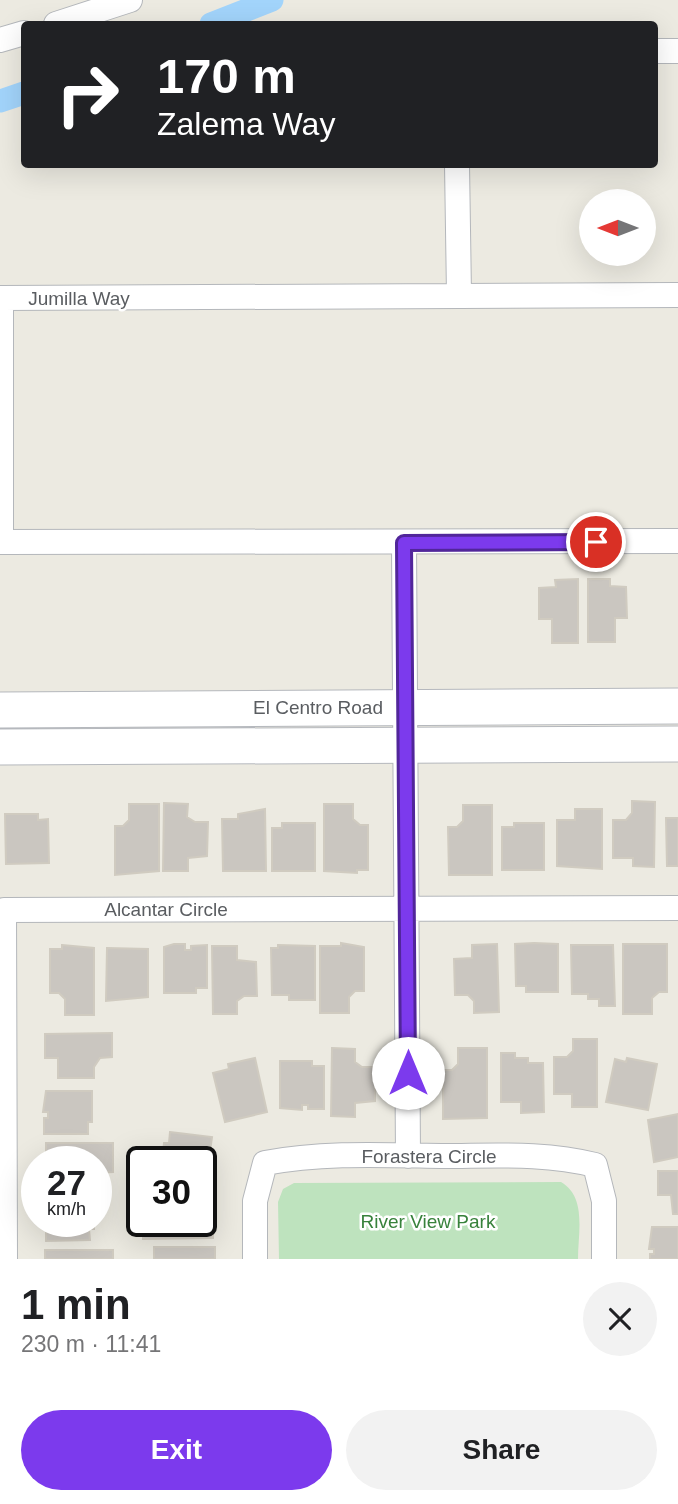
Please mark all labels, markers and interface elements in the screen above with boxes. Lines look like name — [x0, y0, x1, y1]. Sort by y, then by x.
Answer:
icon: right — [42, 49, 133, 140]
text: 170 m — [157, 49, 296, 103]
text: Zalema Way — [157, 106, 335, 142]
north arrow — [579, 189, 656, 266]
map controls — [579, 189, 656, 266]
street label: Jumilla Way — [28, 288, 130, 309]
pin — [566, 512, 626, 572]
icon: arrive — [577, 523, 615, 561]
street label: El Centro Road — [253, 697, 383, 718]
street label: Alcantar Circle — [104, 899, 228, 920]
position arrow — [371, 1036, 445, 1110]
speed limit sign: 30 — [126, 1146, 217, 1237]
street label: Forastera Circle — [361, 1146, 497, 1167]
text: 27 — [47, 1163, 86, 1202]
text: km/h — [47, 1199, 86, 1219]
park label: River View Park — [361, 1211, 496, 1232]
text: 1 min — [21, 1281, 131, 1328]
button: close — [583, 1282, 657, 1356]
text: 230 m · 11:41 — [21, 1331, 161, 1357]
button: Exit — [21, 1410, 332, 1490]
button: Share — [346, 1410, 657, 1490]

